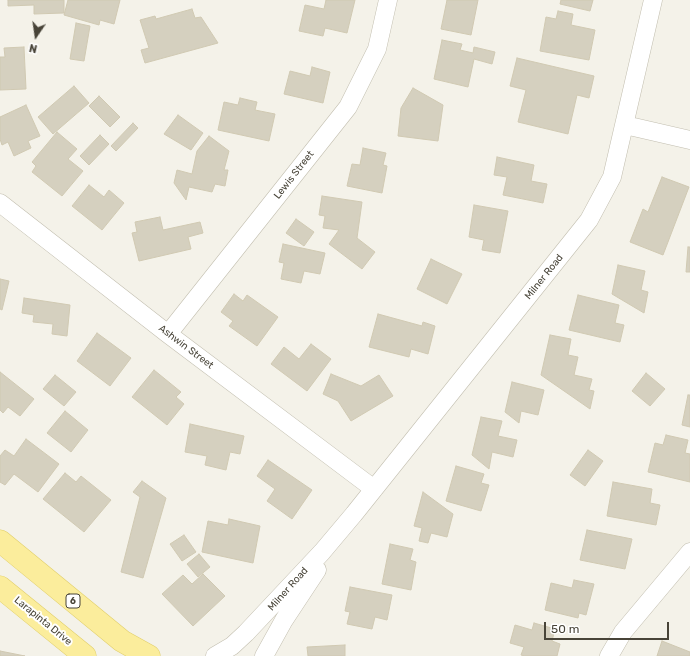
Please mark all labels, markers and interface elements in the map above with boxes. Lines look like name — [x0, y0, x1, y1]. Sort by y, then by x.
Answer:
north arrow — [16, 16, 56, 56]
text: N — [28, 41, 39, 55]
street label: Lewis Street — [271, 148, 317, 202]
street label: Milner Road — [522, 252, 566, 302]
street label: Ashwin Street — [156, 322, 216, 372]
street label: Milner Road — [265, 565, 311, 613]
street label: Larapinta Drive — [12, 594, 74, 648]
road number: 6 — [66, 594, 80, 608]
scale bar — [546, 614, 671, 640]
text: 50 m — [551, 622, 579, 636]

